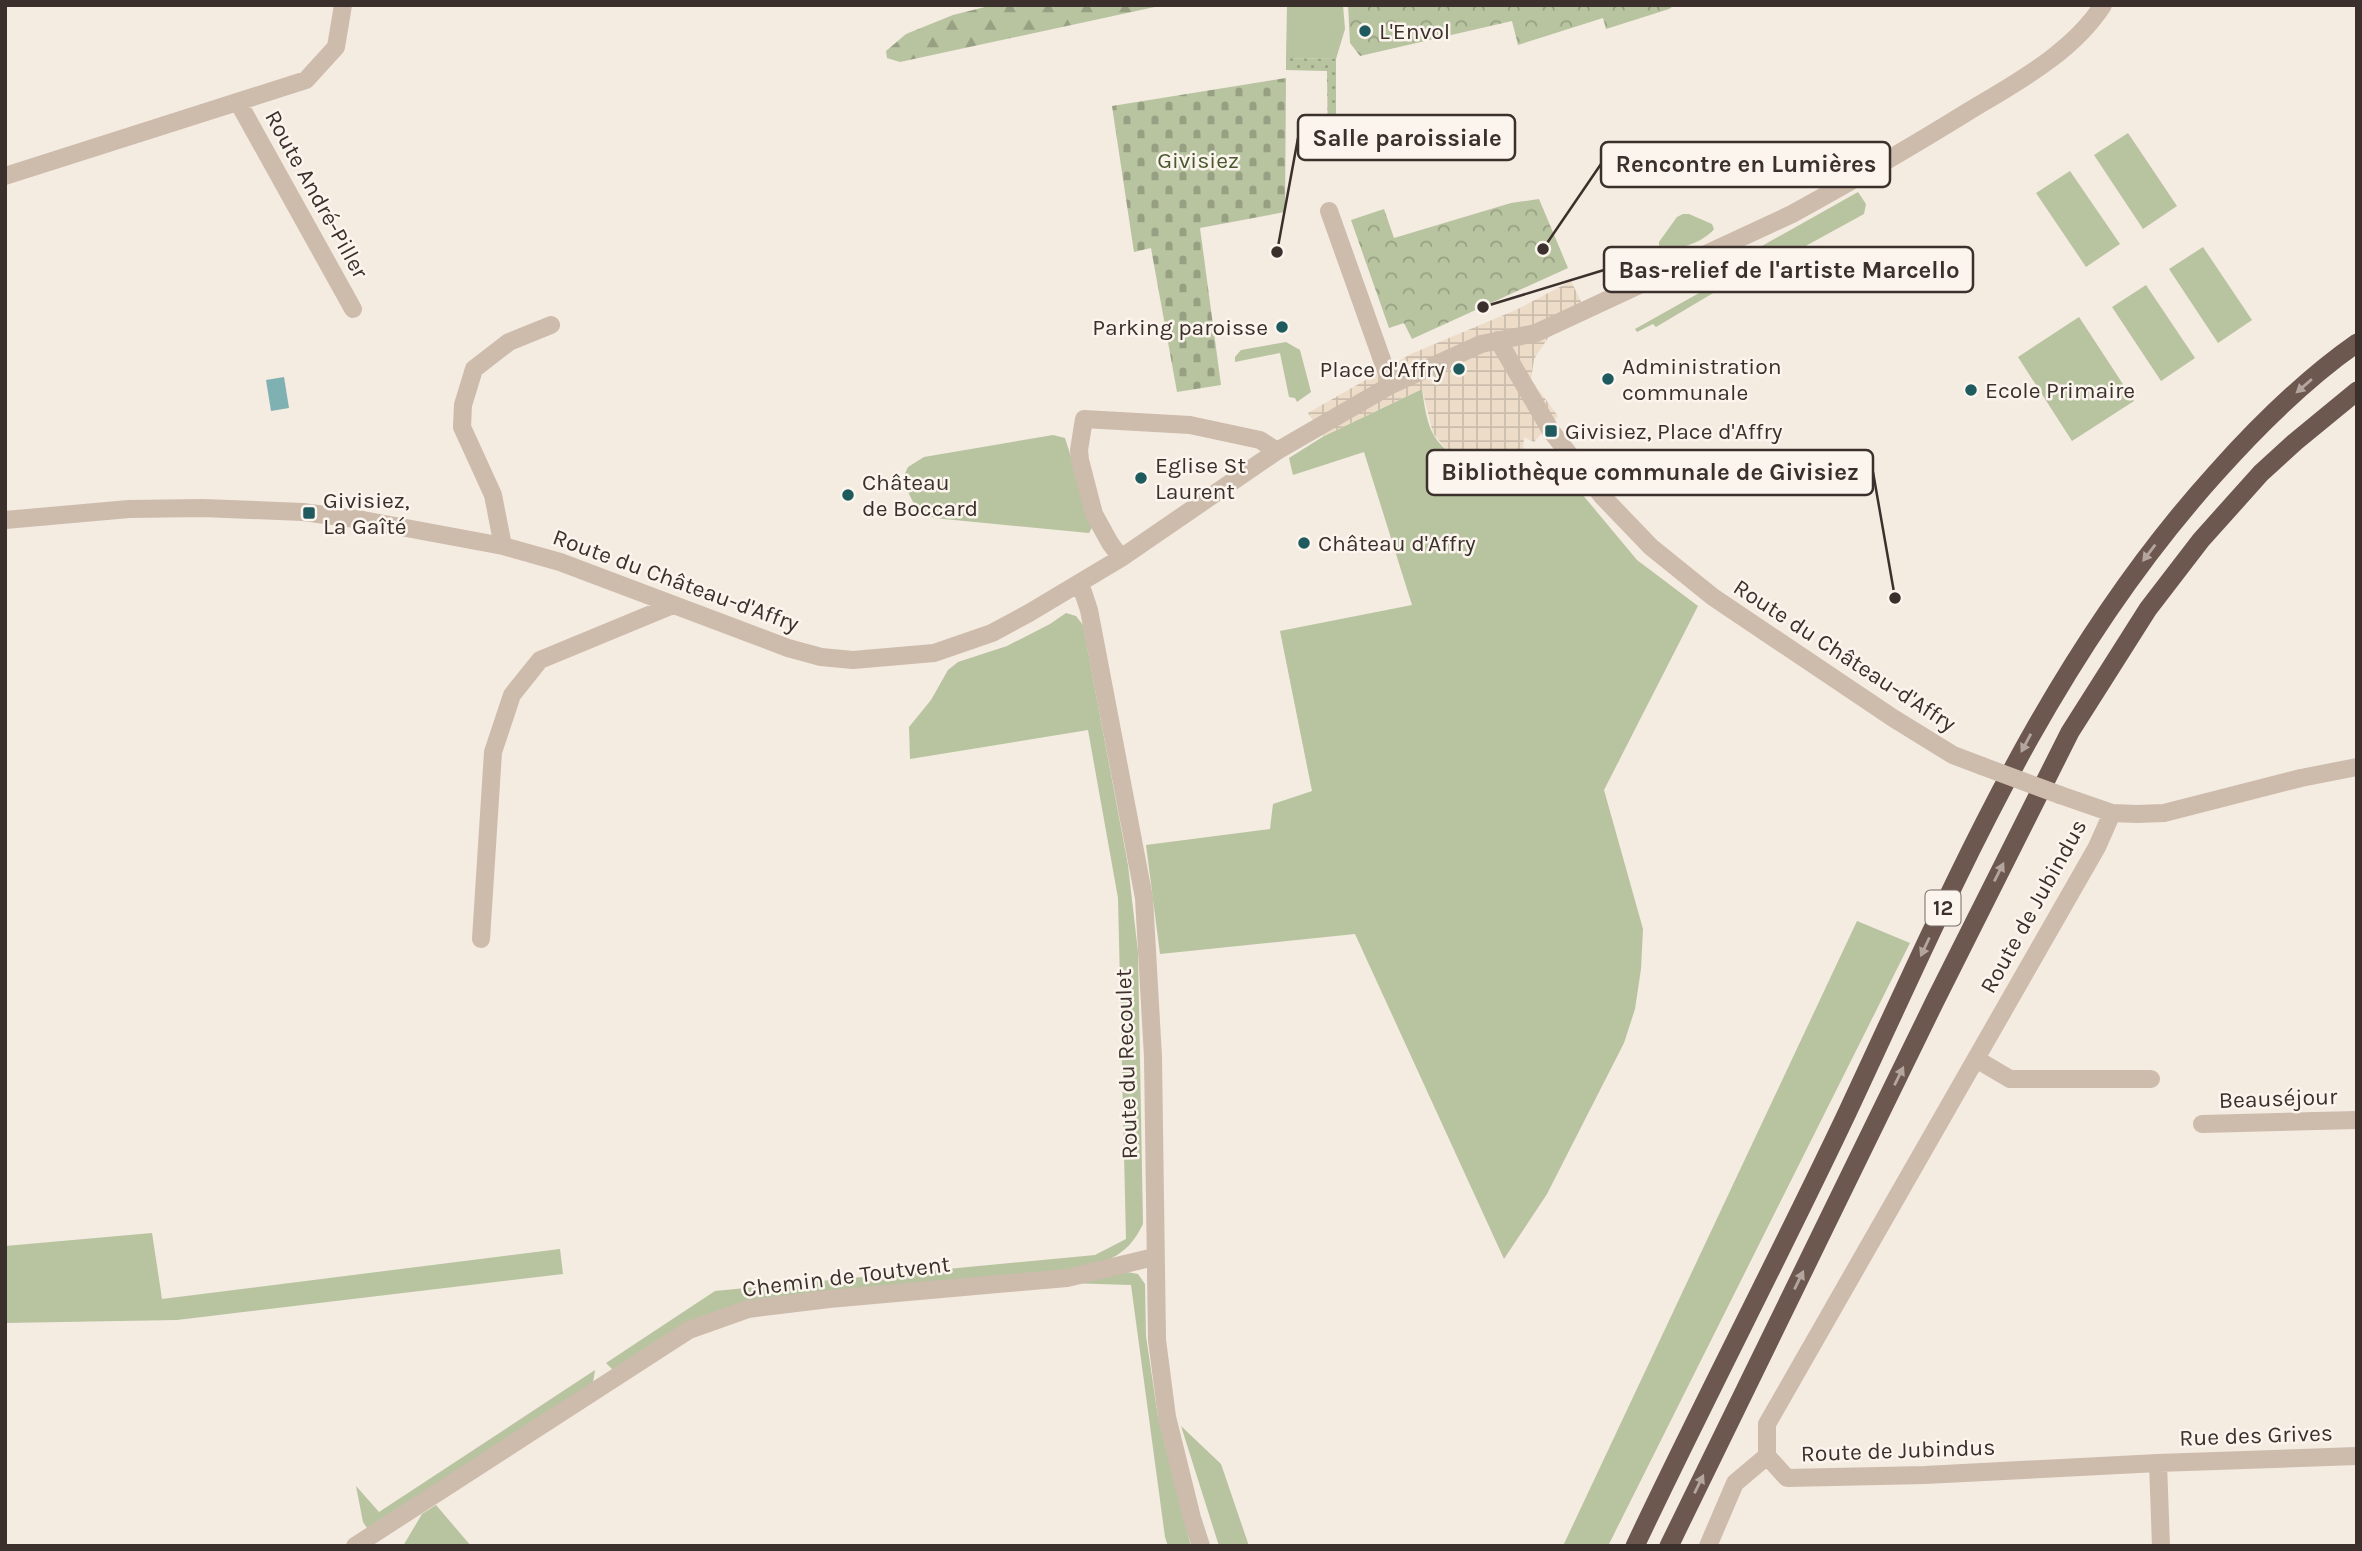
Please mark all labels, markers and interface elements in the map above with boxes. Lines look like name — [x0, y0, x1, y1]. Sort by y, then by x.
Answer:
place label: L'Envol — [1379, 18, 1450, 45]
marker: L'Envol — [1357, 23, 1373, 39]
street label: Route André-Piller — [259, 106, 374, 284]
callout: Salle paroissiale — [1298, 115, 1515, 160]
text: Salle paroissiale — [1312, 124, 1502, 152]
callout: Rencontre en Lumières — [1601, 142, 1890, 187]
park label: Givisiez — [1157, 147, 1239, 174]
text: Rencontre en Lumières — [1616, 150, 1876, 178]
callout: Bas-relief de l'artiste Marcello — [1604, 247, 1973, 292]
text: Bas-relief de l'artiste Marcello — [1618, 256, 1960, 284]
place label: Parking paroisse — [1092, 314, 1268, 341]
marker: Parking paroisse — [1274, 319, 1290, 335]
place label: Administration communale — [1622, 353, 1782, 406]
place label: Place d'Affry — [1320, 356, 1445, 383]
marker: Place d'Affry — [1451, 361, 1467, 377]
marker: Administration communale — [1600, 371, 1616, 387]
place label: Ecole Primaire — [1985, 377, 2135, 404]
one-way arrow — [2295, 378, 2312, 393]
marker: Ecole Primaire — [1963, 382, 1979, 398]
place label: Givisiez, Place d'Affry — [1565, 418, 1783, 445]
marker: Givisiez, Place d'Affry — [1543, 423, 1559, 439]
callout: Bibliothèque communale de Givisiez — [1427, 450, 1873, 495]
place label: Eglise St Laurent — [1155, 452, 1246, 505]
text: Bibliothèque communale de Givisiez — [1441, 458, 1859, 486]
place label: Château de Boccard — [862, 469, 978, 522]
marker: Eglise St Laurent — [1133, 470, 1149, 486]
place label: Givisiez, La Gaîté — [323, 487, 410, 540]
marker: Château de Boccard — [840, 487, 856, 503]
marker: Givisiez, La Gaîté — [301, 505, 317, 521]
street label: Route du Château-d'Affry — [549, 523, 803, 638]
place label: Château d'Affry — [1318, 530, 1476, 557]
marker: Château d'Affry — [1296, 535, 1312, 551]
one-way arrow — [2142, 543, 2157, 561]
street label: Route du Château-d'Affry — [1728, 573, 1961, 738]
one-way arrow — [2020, 733, 2032, 753]
street label: Route de Jubindus — [1974, 815, 2092, 998]
one-way arrow — [1993, 861, 2005, 881]
road number: 12 — [1926, 890, 1960, 926]
one-way arrow — [1919, 937, 1931, 957]
street label: Route du Recoulet — [1110, 968, 1143, 1160]
one-way arrow — [1893, 1066, 1904, 1086]
street label: Beauséjour — [2218, 1083, 2338, 1114]
street label: Chemin de Toutvent — [741, 1250, 952, 1303]
one-way arrow — [1793, 1270, 1804, 1290]
street label: Rue des Grives — [2179, 1419, 2333, 1452]
street label: Route de Jubindus — [1800, 1434, 1996, 1467]
one-way arrow — [1693, 1474, 1705, 1494]

